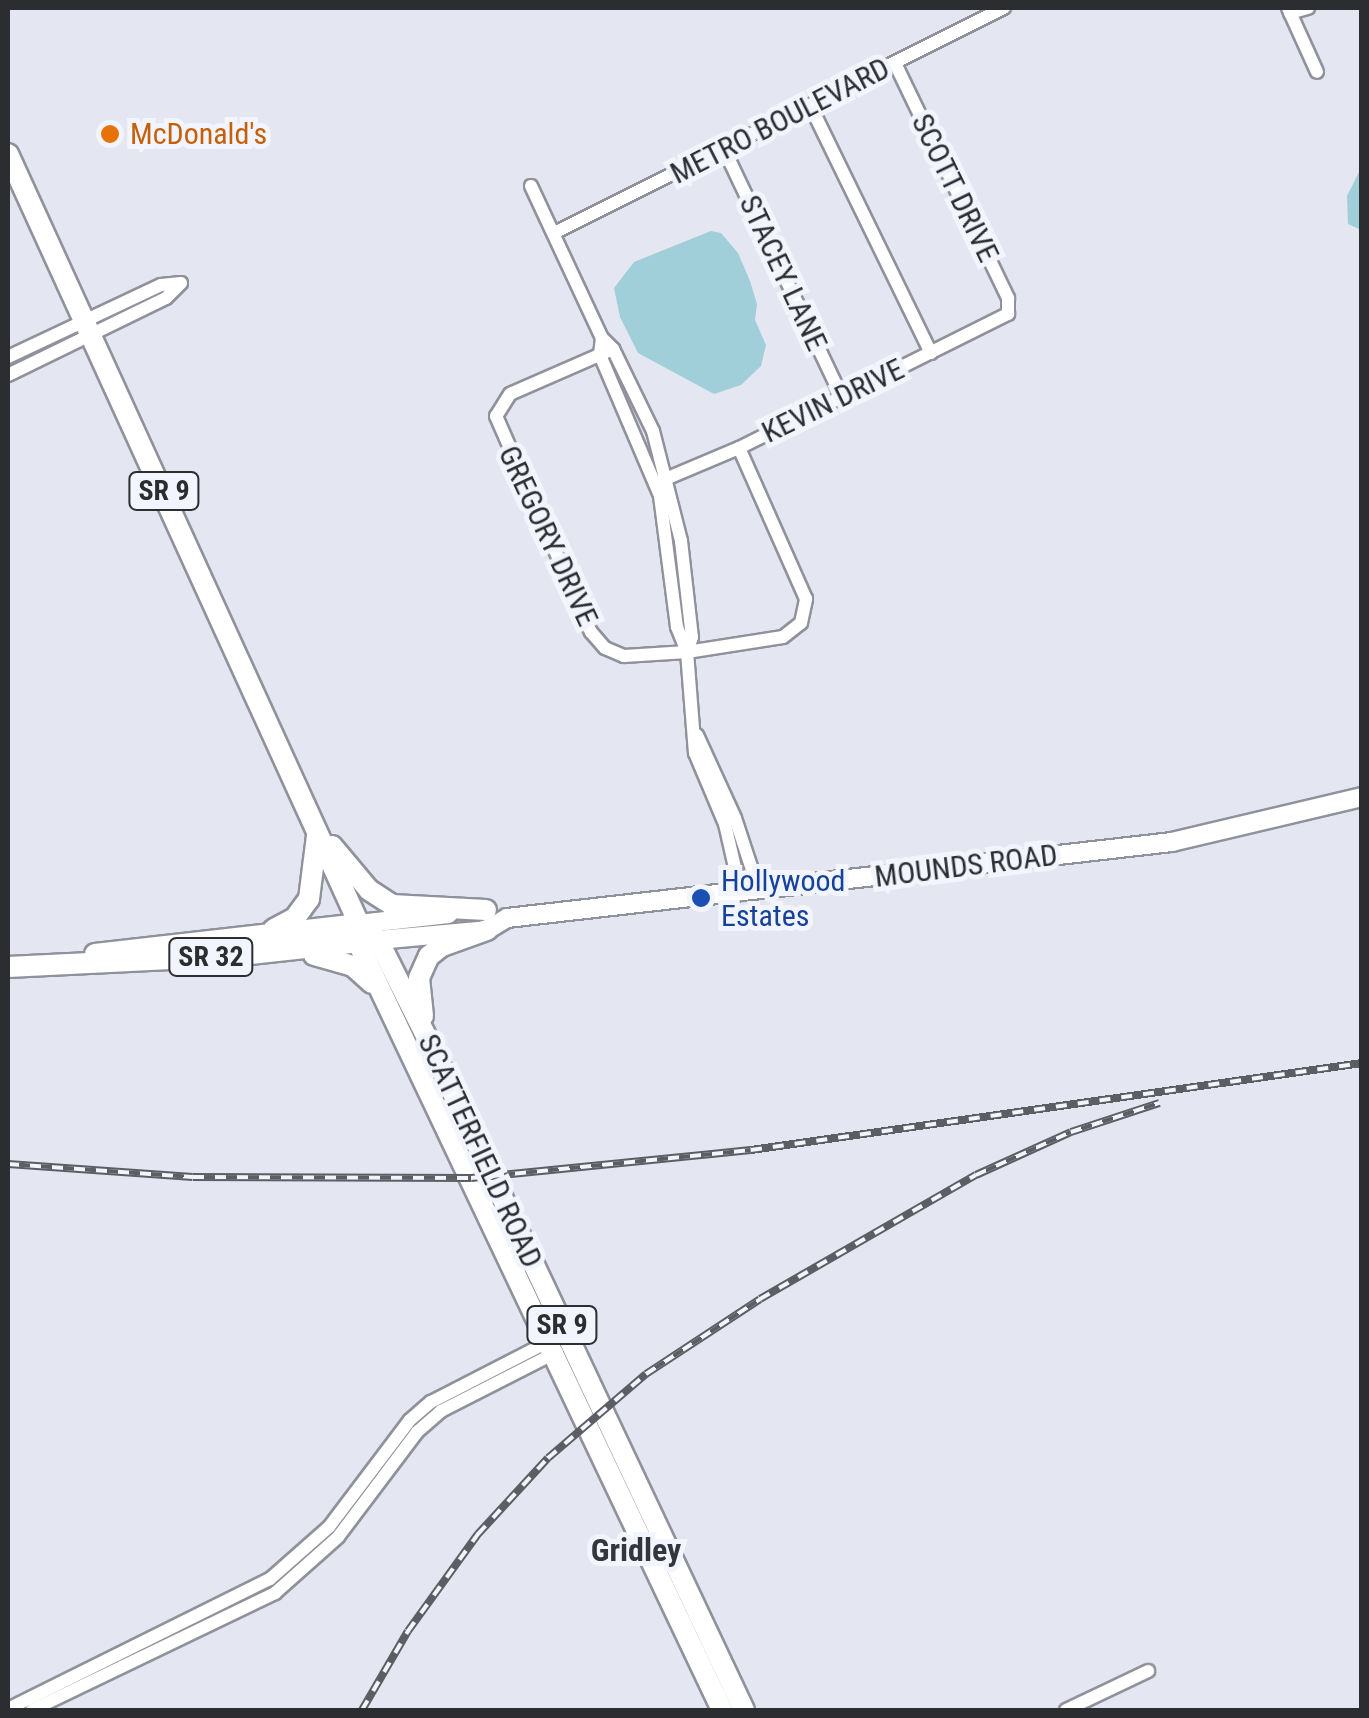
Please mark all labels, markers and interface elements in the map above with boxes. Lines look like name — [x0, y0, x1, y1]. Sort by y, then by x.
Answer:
street label: METRO BOULEVARD — [665, 50, 895, 192]
street label: SCOTT DRIVE — [904, 108, 1006, 268]
place label: McDonald's — [130, 116, 267, 152]
marker: McDonald's — [99, 123, 121, 145]
street label: STACEY LANE — [731, 190, 835, 356]
street label: KEVIN DRIVE — [756, 351, 910, 451]
street label: GREGORY DRIVE — [491, 440, 605, 632]
road number: SR 9 — [126, 468, 202, 514]
street label: MOUNDS ROAD — [873, 837, 1059, 895]
place label: Hollywood Estates — [721, 863, 845, 934]
marker: Hollywood Estates — [690, 887, 712, 909]
road number: SR 32 — [166, 934, 256, 980]
street label: SCATTERFIELD ROAD — [410, 1029, 550, 1273]
road number: SR 9 — [524, 1302, 600, 1348]
district label: Gridley — [591, 1531, 681, 1569]

